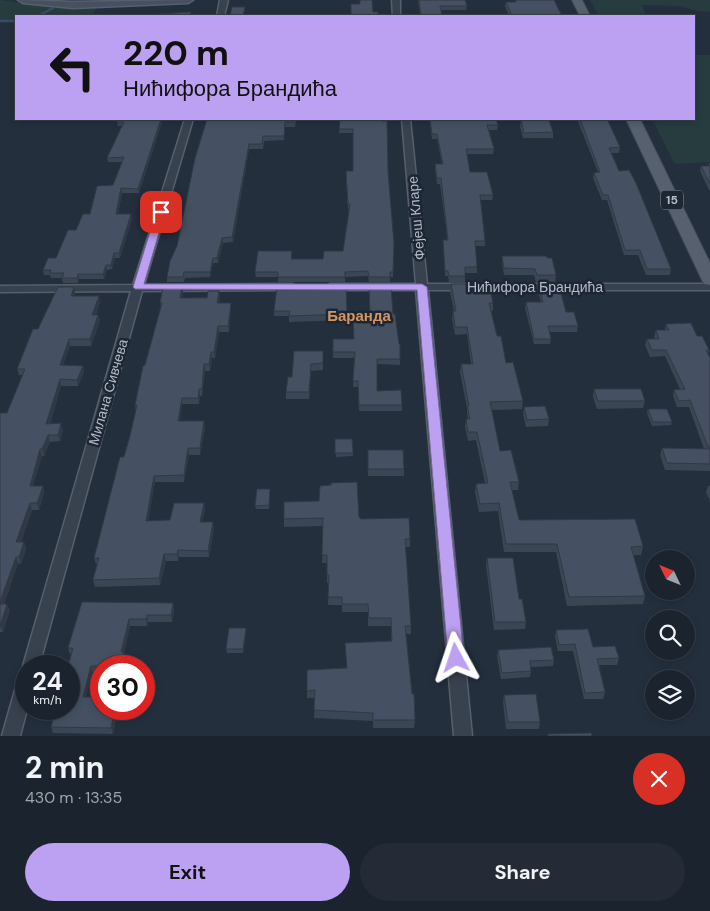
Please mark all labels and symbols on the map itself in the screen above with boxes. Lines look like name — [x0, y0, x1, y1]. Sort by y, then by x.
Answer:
street label: Фејеш Кларе — [403, 175, 429, 261]
road number: 15 — [661, 190, 683, 210]
pin — [140, 191, 182, 233]
street label: Нићифора Брандића — [467, 278, 603, 296]
district label: Баранда — [327, 306, 391, 326]
street label: Милана Сивчева — [84, 337, 132, 447]
north arrow — [645, 550, 695, 600]
position arrow — [429, 631, 481, 683]
speed limit sign: 30 — [90, 655, 155, 720]

